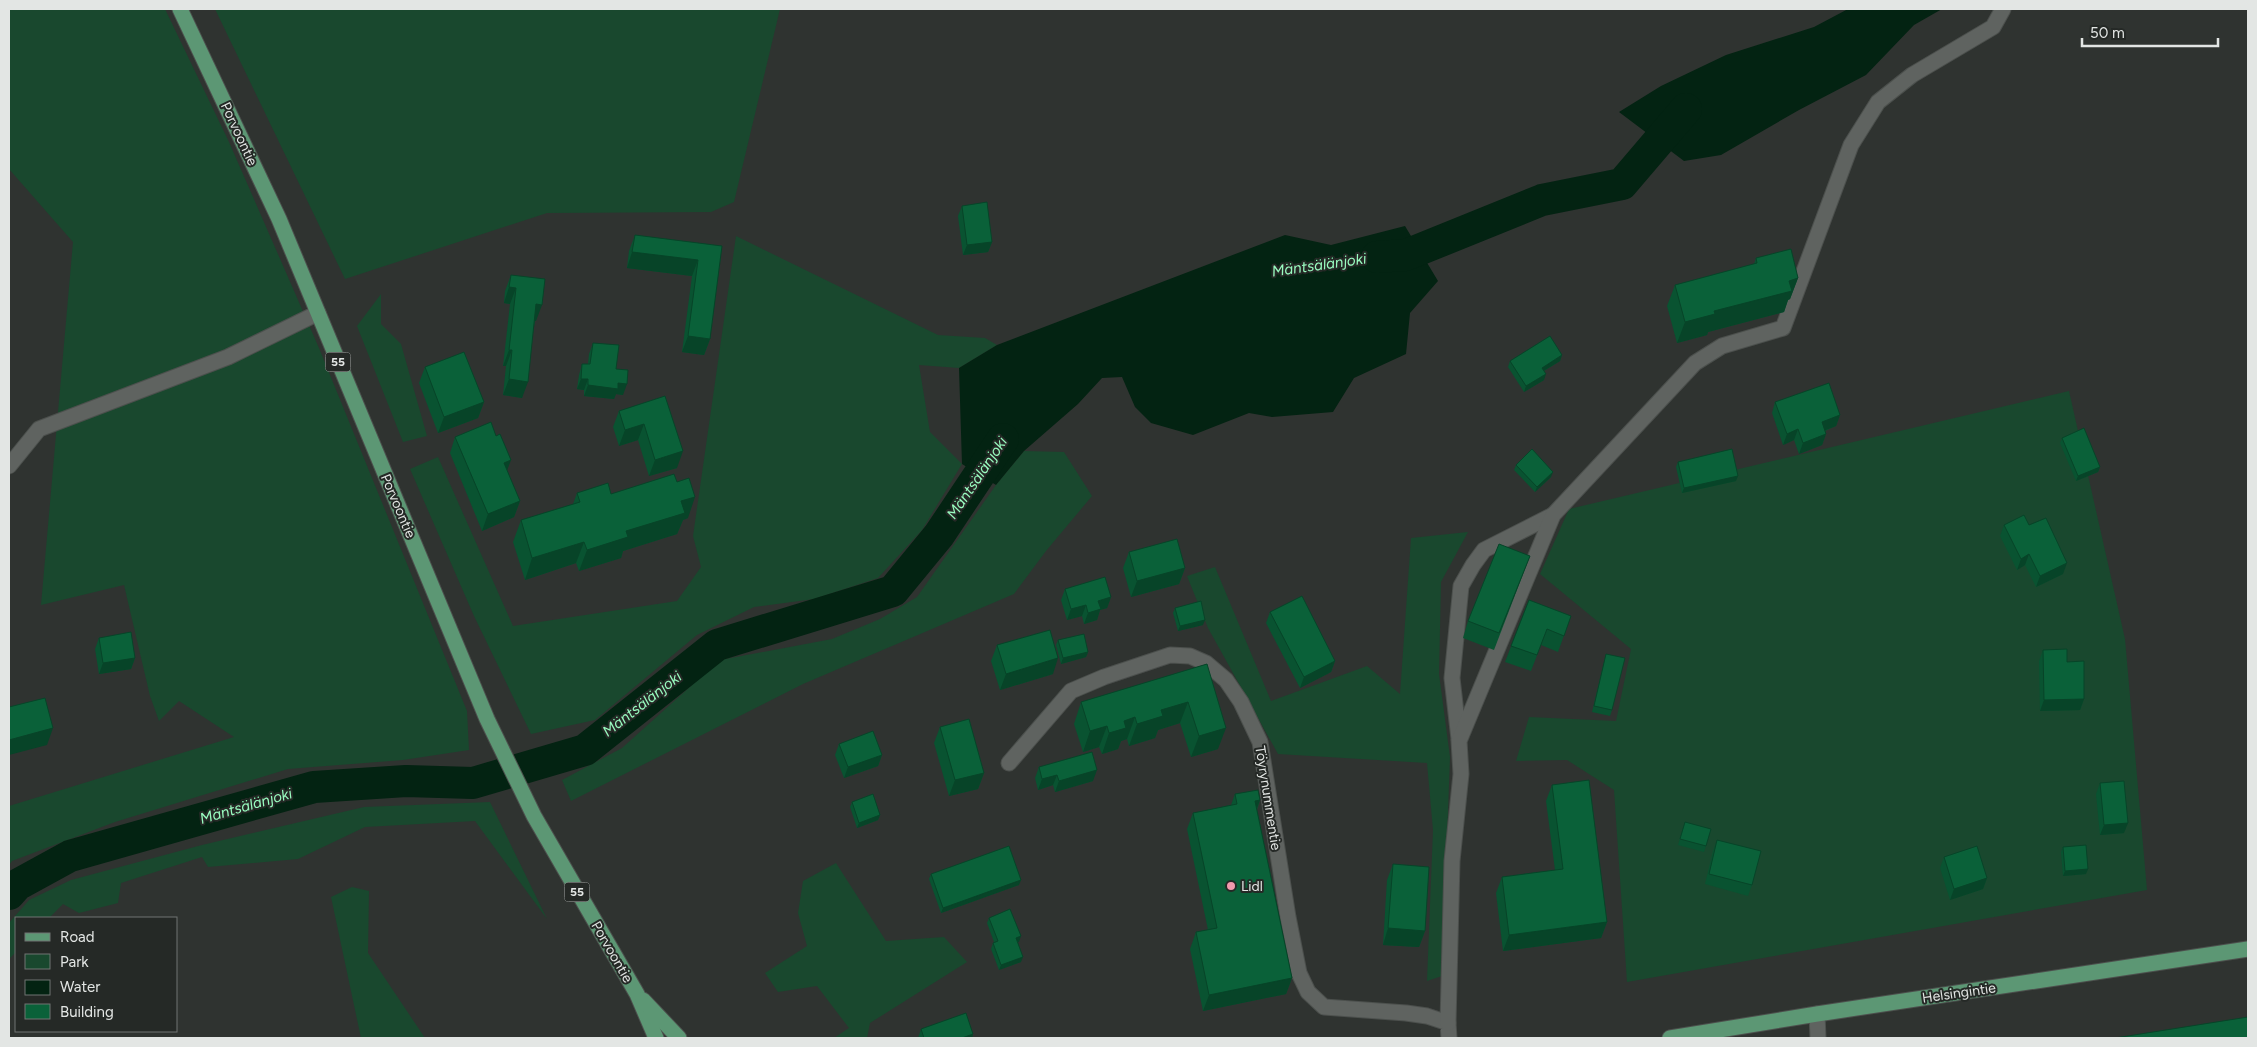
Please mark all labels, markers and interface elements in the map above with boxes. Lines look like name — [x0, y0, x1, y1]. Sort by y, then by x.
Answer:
scale bar — [2082, 15, 2218, 47]
text: 50 m — [2090, 24, 2125, 42]
street label: Porvoontie — [217, 100, 261, 169]
water label: Mäntsälänjoki — [1271, 249, 1368, 281]
road number: 55 — [326, 352, 350, 372]
water label: Mäntsälänjoki — [943, 433, 1011, 523]
street label: Porvoontie — [377, 471, 419, 541]
water label: Mäntsälänjoki — [599, 667, 686, 740]
street label: Töyrynummentie — [1251, 745, 1285, 852]
water label: Mäntsälänjoki — [198, 784, 295, 828]
place label: Lidl — [1241, 878, 1263, 895]
marker: Lidl — [1225, 880, 1237, 892]
road number: 55 — [564, 882, 590, 902]
legend — [15, 917, 178, 1032]
street label: Porvoontie — [588, 918, 637, 986]
text: Road — [60, 928, 95, 946]
text: Park — [60, 953, 89, 971]
text: Water — [60, 978, 100, 996]
street label: Helsingintie — [1921, 979, 1997, 1007]
text: Building — [60, 1003, 114, 1021]

